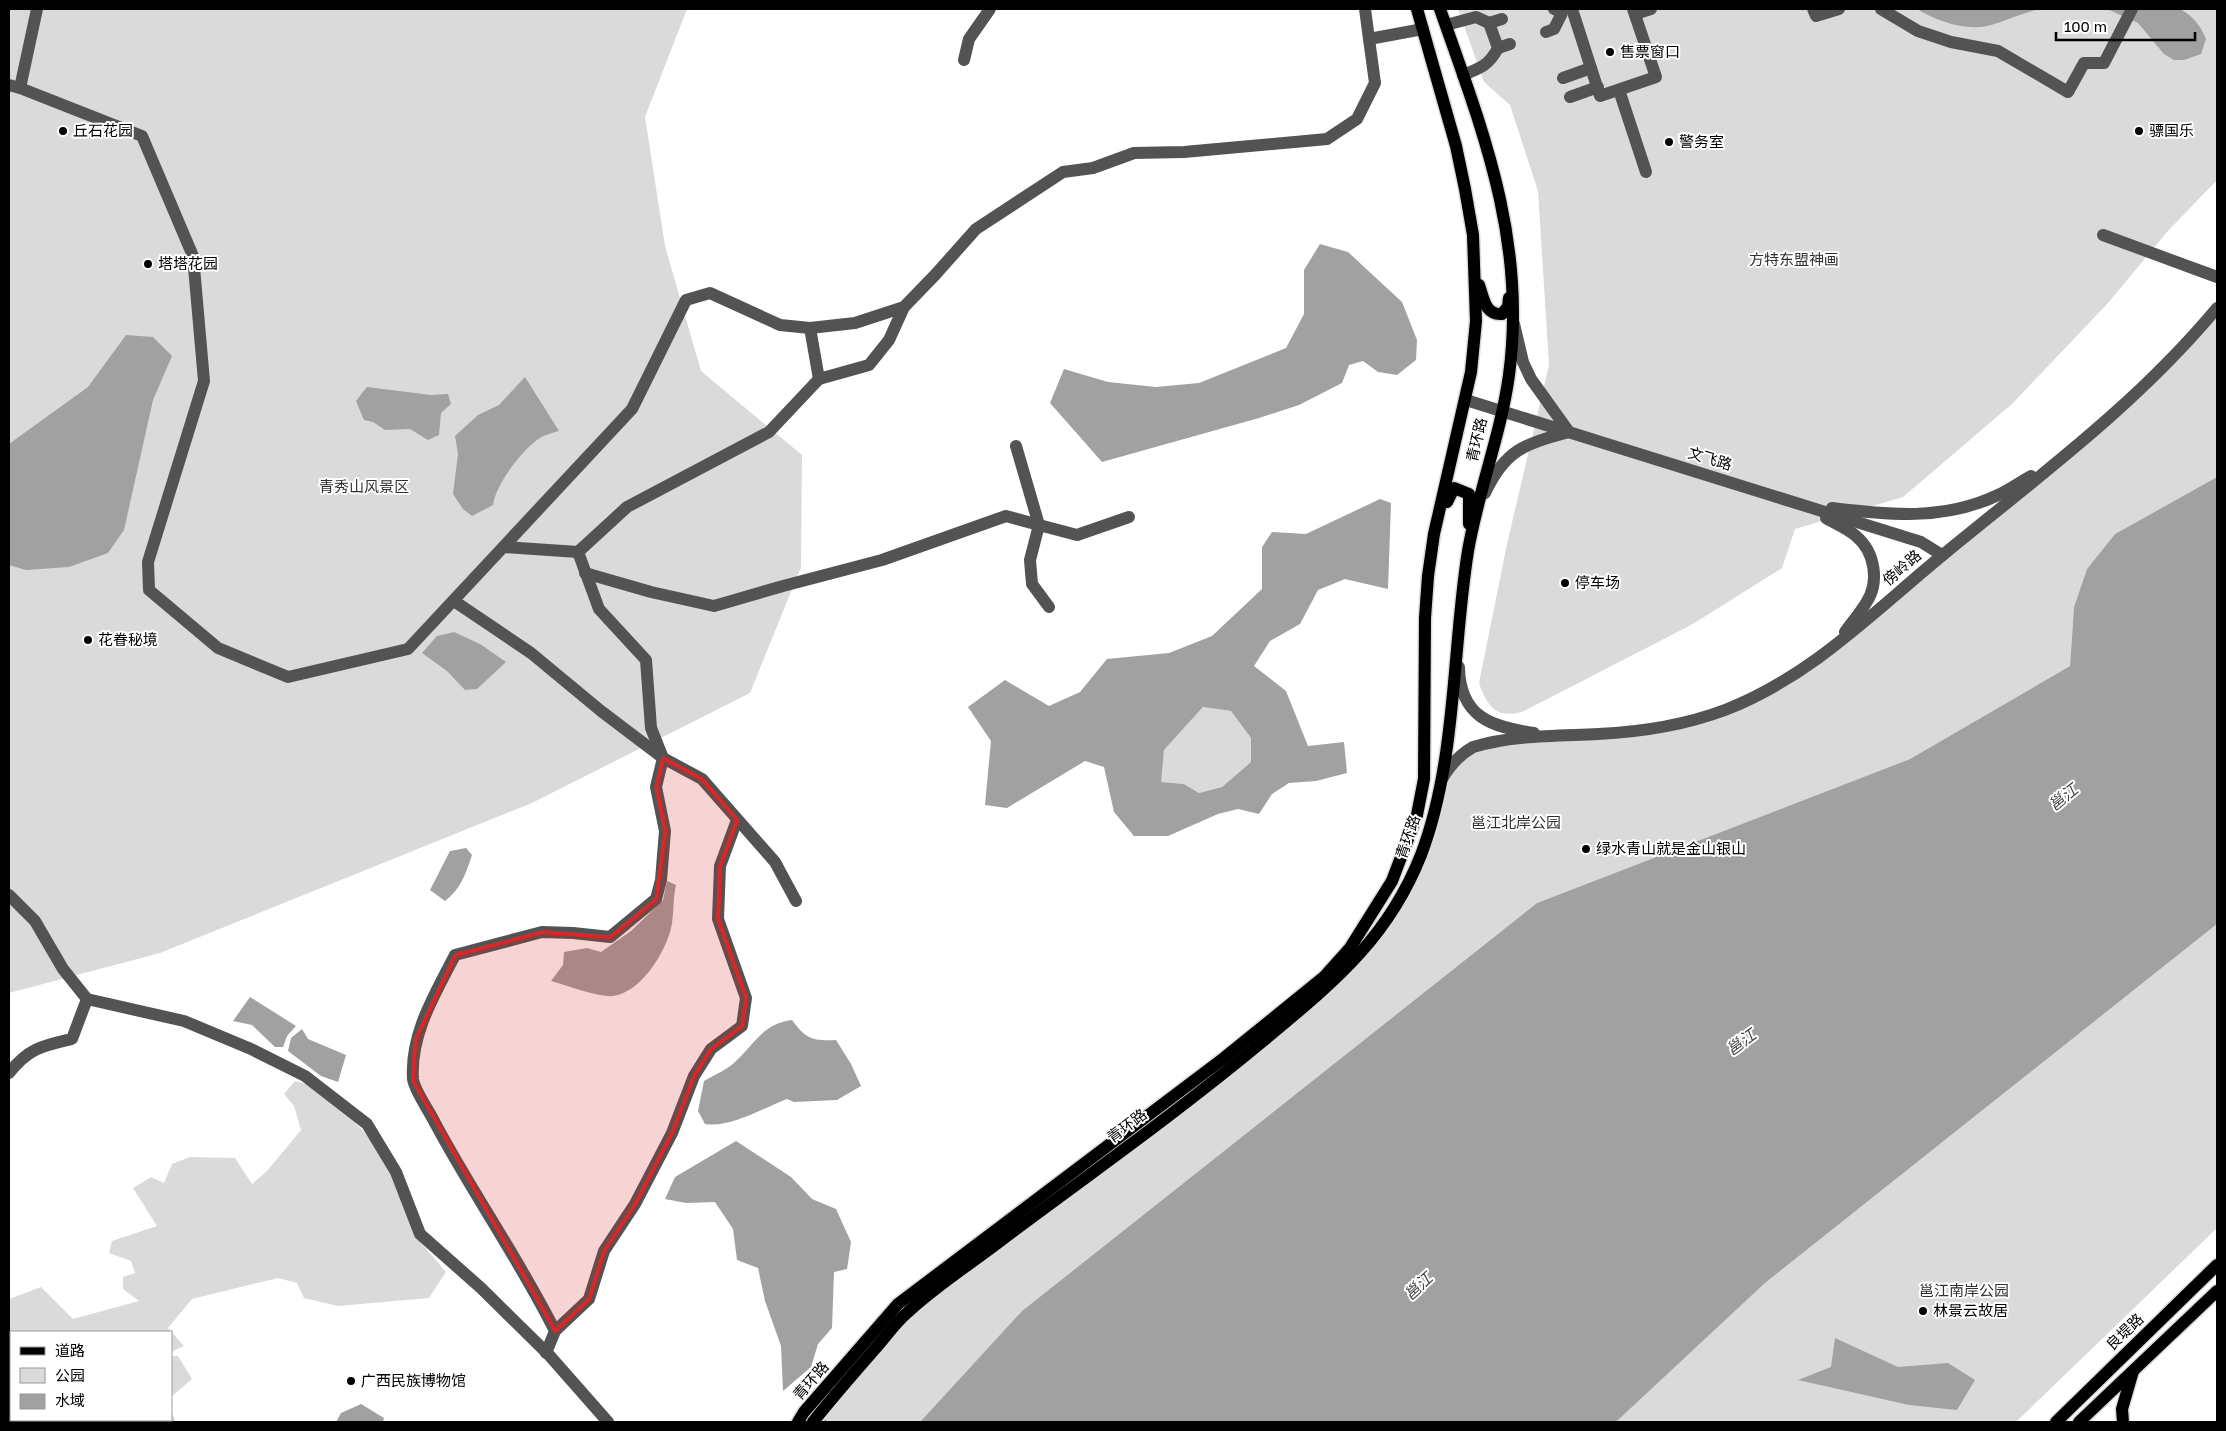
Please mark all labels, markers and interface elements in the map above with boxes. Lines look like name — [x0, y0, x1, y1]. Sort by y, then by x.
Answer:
scale bar — [2056, 10, 2195, 42]
text: 100 m — [2064, 17, 2107, 35]
place label: 售票窗口 — [1620, 42, 1680, 60]
marker: 售票窗口 — [1604, 46, 1616, 58]
place label: 丘石花园 — [73, 121, 133, 139]
place label: 骠国乐 — [2149, 121, 2194, 139]
marker: 丘石花园 — [57, 125, 69, 137]
marker: 骠国乐 — [2133, 125, 2145, 137]
place label: 警务室 — [1679, 132, 1724, 150]
marker: 警务室 — [1663, 136, 1675, 148]
park label: 方特东盟神画 — [1749, 250, 1839, 268]
place label: 塔塔花园 — [158, 254, 218, 272]
marker: 塔塔花园 — [142, 258, 154, 270]
street label: 青环路 — [1462, 416, 1490, 464]
street label: 文飞路 — [1686, 443, 1734, 473]
park label: 青秀山风景区 — [319, 477, 409, 495]
street label: 傍岭路 — [1878, 546, 1924, 589]
place label: 停车场 — [1575, 573, 1620, 591]
marker: 停车场 — [1559, 577, 1571, 589]
place label: 花眷秘境 — [98, 630, 158, 648]
marker: 花眷秘境 — [82, 634, 94, 646]
water label: 邕江 — [2044, 778, 2083, 815]
street label: 青环路 — [1391, 812, 1423, 861]
park label: 邕江北岸公园 — [1471, 813, 1561, 831]
place label: 绿水青山就是金山银山 — [1596, 839, 1746, 857]
marker: 绿水青山就是金山银山 — [1580, 843, 1592, 855]
water label: 邕江 — [1722, 1023, 1761, 1059]
street label: 青环路 — [1103, 1104, 1150, 1146]
water label: 邕江 — [1399, 1266, 1438, 1304]
park label: 邕江南岸公园 — [1919, 1281, 2009, 1299]
place label: 林景云故居 — [1933, 1301, 2008, 1319]
marker: 林景云故居 — [1917, 1305, 1929, 1317]
street label: 良堤路 — [2102, 1309, 2147, 1353]
legend — [10, 1331, 172, 1421]
text: 道路 — [55, 1341, 85, 1359]
street label: 青环路 — [789, 1357, 832, 1403]
text: 公园 — [55, 1366, 85, 1384]
place label: 广西民族博物馆 — [361, 1371, 466, 1389]
marker: 广西民族博物馆 — [345, 1375, 357, 1387]
text: 水域 — [55, 1391, 85, 1409]

